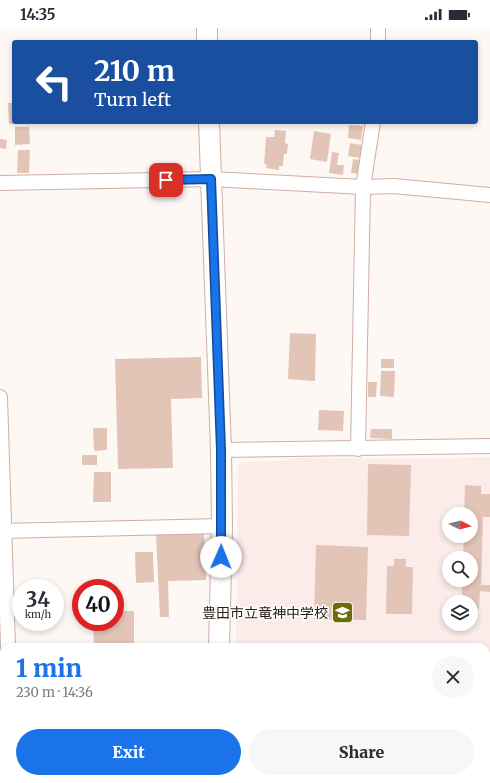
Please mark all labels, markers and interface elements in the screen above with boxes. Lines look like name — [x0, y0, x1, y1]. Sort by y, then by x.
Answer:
text: 14:35 — [20, 5, 55, 24]
text: 210 m — [94, 53, 175, 89]
icon: left — [28, 56, 80, 108]
text: Turn left — [94, 88, 171, 111]
pin — [149, 163, 183, 197]
icon: arrive — [155, 169, 177, 191]
north arrow — [442, 507, 478, 543]
map controls — [442, 507, 478, 631]
position arrow — [200, 536, 242, 578]
button: search — [442, 551, 478, 587]
speed limit sign: 40 — [72, 579, 124, 631]
text: 34 — [26, 587, 50, 612]
button: layers — [442, 595, 478, 631]
school or university icon: 豊田市立竜神中学校 — [330, 600, 356, 626]
place label: 豊田市立竜神中学校 — [202, 604, 328, 622]
text: km/h — [25, 608, 51, 621]
text: 1 min — [16, 653, 82, 684]
button: close — [432, 656, 474, 698]
text: 230 m · 14:36 — [16, 684, 93, 701]
button: Exit — [16, 729, 241, 775]
button: Share — [249, 729, 474, 775]

